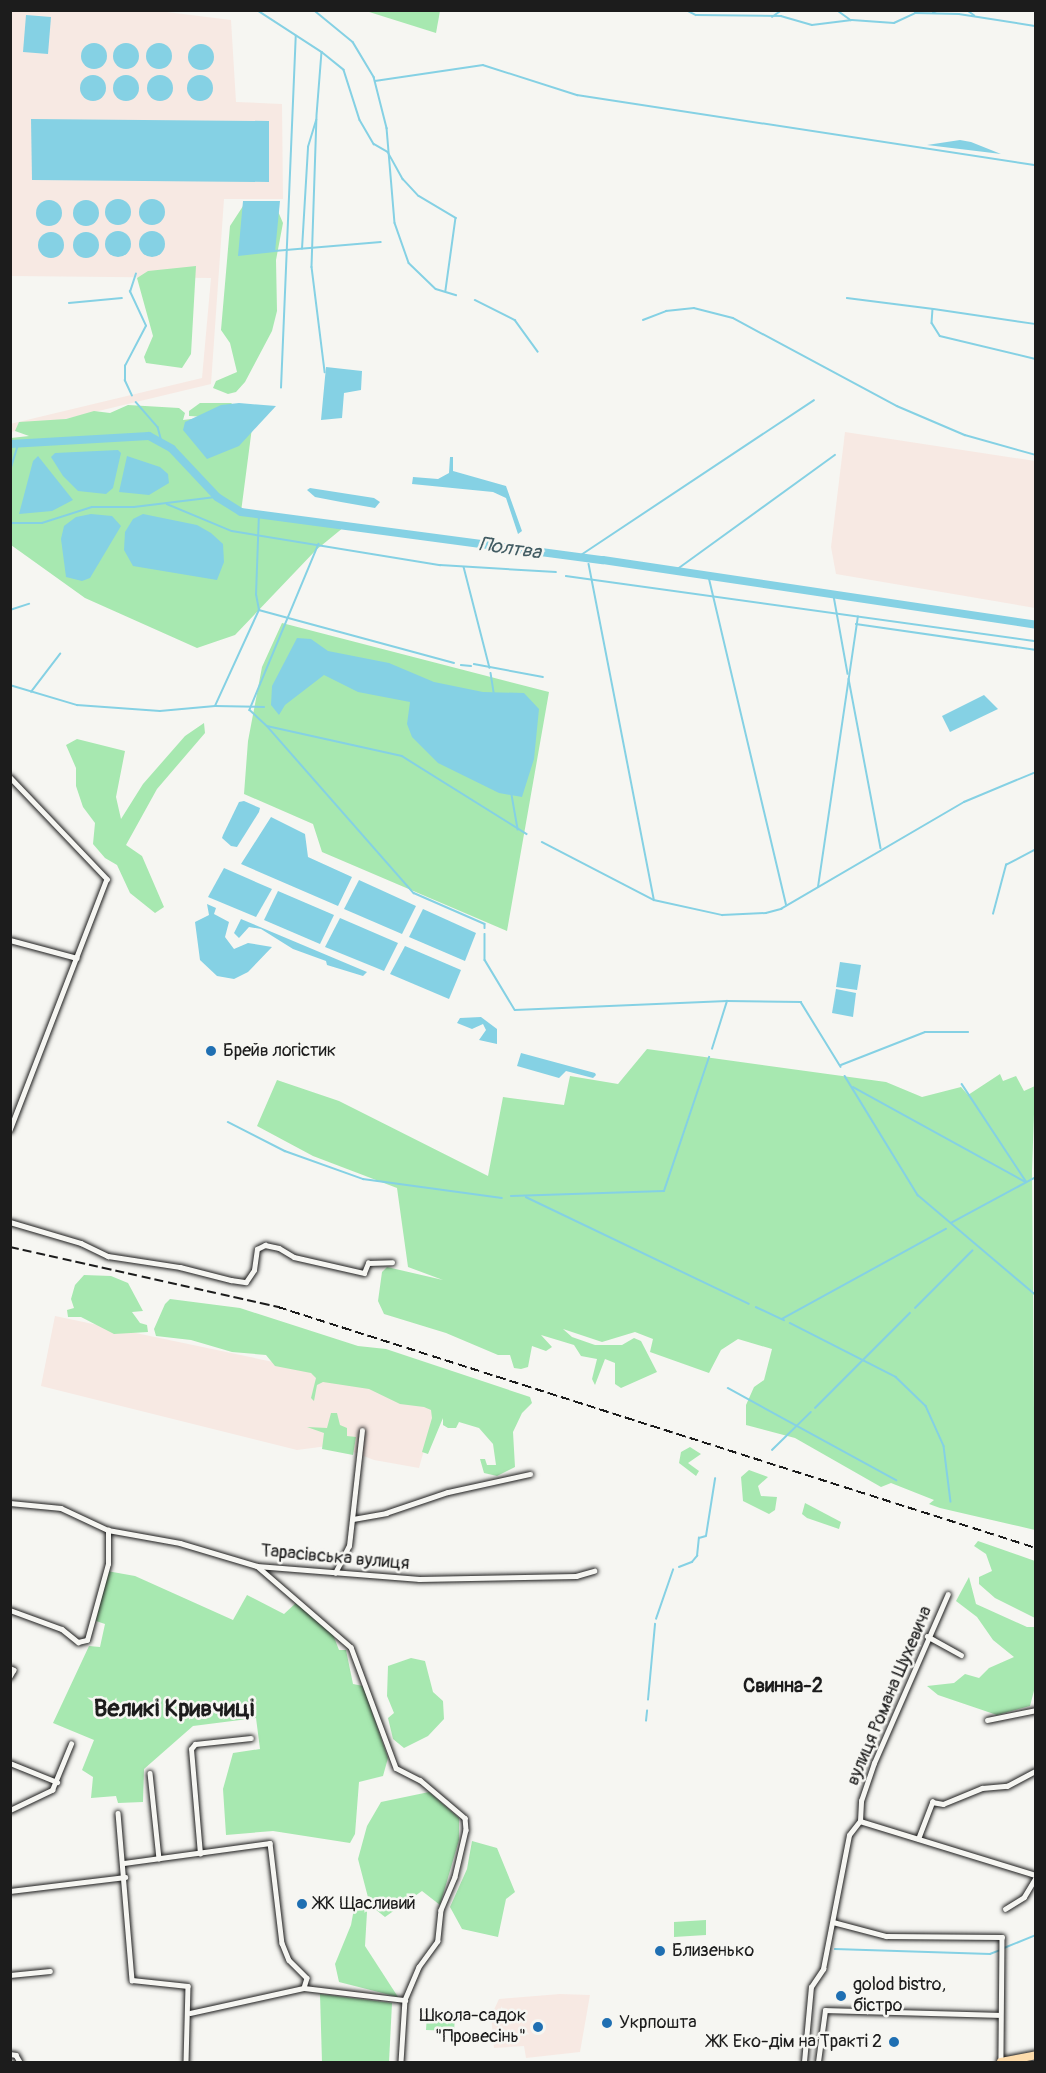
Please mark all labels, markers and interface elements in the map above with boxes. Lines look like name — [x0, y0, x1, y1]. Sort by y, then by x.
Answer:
water label: Полтва — [477, 532, 543, 564]
place label: Брейв логістик — [223, 1040, 336, 1062]
marker: Брейв логістик — [204, 1044, 218, 1058]
street label: Тарасівська вулиця — [260, 1541, 410, 1575]
street label: вулиця Романа Шухевича — [842, 1603, 938, 1789]
district label: Свинна-2 — [743, 1673, 823, 1697]
district label: Великі Кривчиці — [94, 1695, 254, 1723]
place label: ЖК Щасливий — [314, 1893, 416, 1915]
marker: ЖК Щасливий — [295, 1897, 309, 1911]
place label: Близенько — [672, 1940, 754, 1962]
marker: Близенько — [653, 1944, 667, 1958]
place label: golod bistro, бістро — [853, 1975, 946, 2018]
marker: golod bistro, бістро — [834, 1989, 848, 2003]
place label: Школа-садок "Провесінь" — [420, 2006, 526, 2048]
place label: Укрпошта — [619, 2012, 697, 2034]
marker: Укрпошта — [600, 2016, 614, 2030]
marker: Школа-садок "Провесінь" — [531, 2020, 545, 2034]
place label: ЖК Еко-дім на Тракті 2 — [708, 2031, 882, 2053]
marker: ЖК Еко-дім на Тракті 2 — [887, 2035, 901, 2049]

